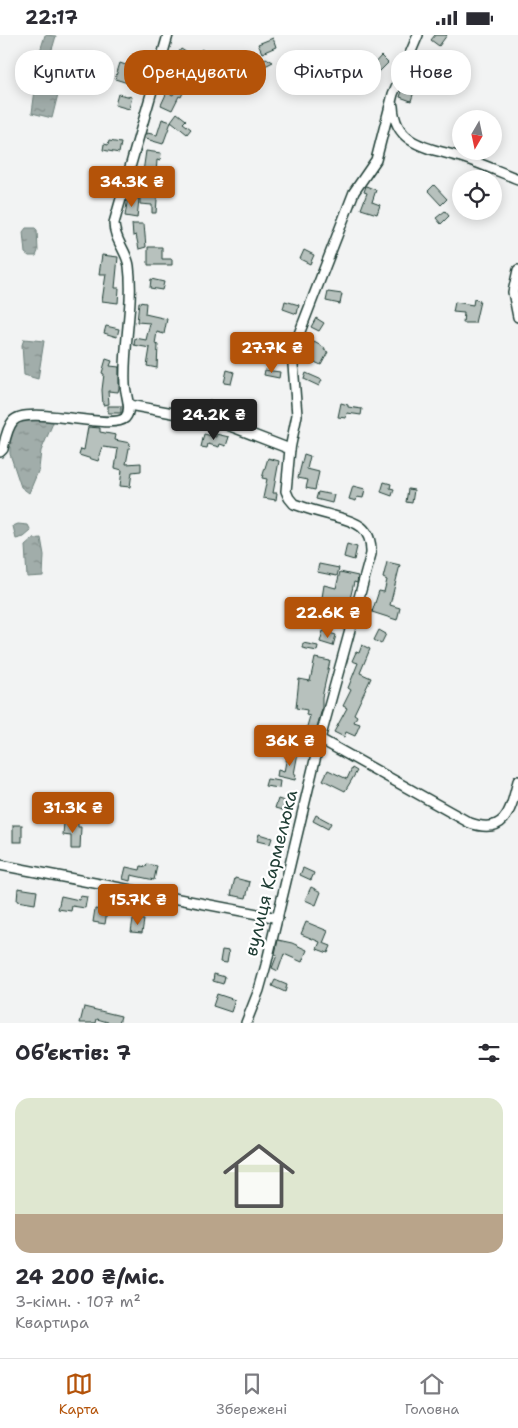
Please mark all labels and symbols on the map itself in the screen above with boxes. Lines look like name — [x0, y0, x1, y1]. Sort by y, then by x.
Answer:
north arrow — [452, 110, 502, 160]
pin: 34.3K ₴ — [86, 165, 178, 208]
pin: 27.7K ₴ — [226, 331, 318, 374]
pin: 24.2K ₴ — [168, 399, 260, 441]
pin: 22.6K ₴ — [282, 597, 374, 639]
pin: 36K ₴ — [255, 725, 325, 767]
street label: вулиця Кармелюка — [239, 787, 303, 959]
pin: 31.3K ₴ — [27, 791, 119, 834]
pin: 15.7K ₴ — [92, 883, 184, 926]

